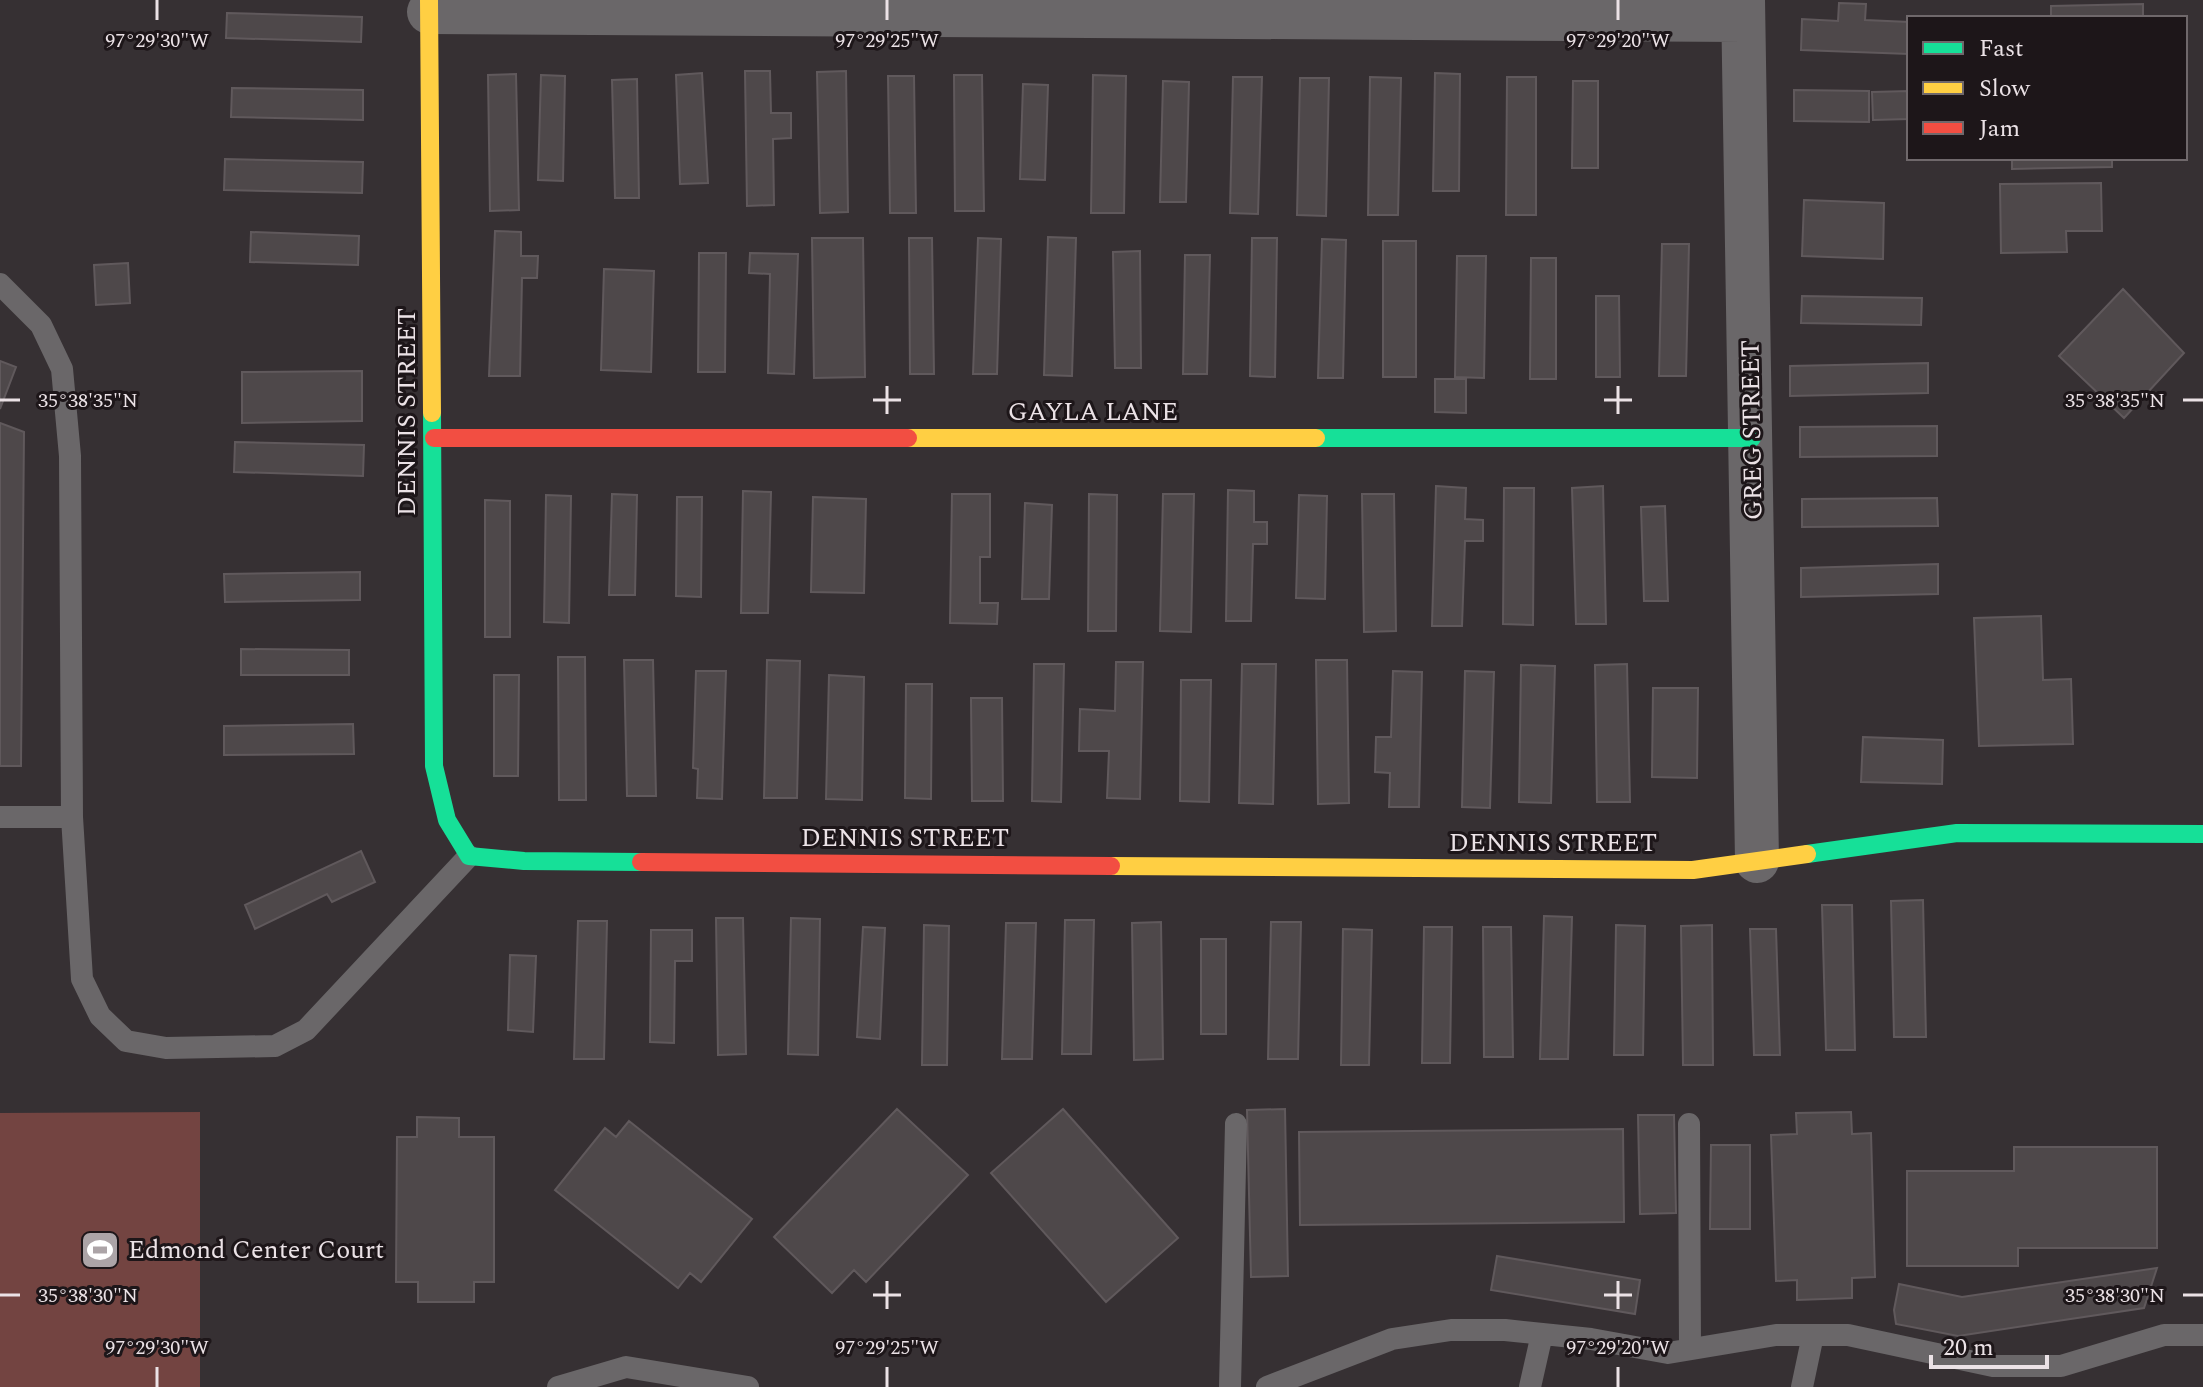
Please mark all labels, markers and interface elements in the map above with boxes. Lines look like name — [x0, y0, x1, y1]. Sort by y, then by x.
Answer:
legend — [1907, 16, 2187, 160]
text: 97°29'30"W — [105, 26, 209, 56]
text: 97°29'25"W — [835, 26, 939, 56]
text: 97°29'20"W — [1566, 26, 1670, 56]
text: Fast — [1979, 31, 2024, 67]
text: Slow — [1979, 71, 2031, 107]
text: Jam — [1979, 111, 2020, 147]
street label: DENNIS STREET — [387, 308, 427, 516]
street label: GREG STREET — [1730, 339, 1774, 521]
text: 35°38'35"N — [38, 386, 138, 416]
text: 35°38'35"N — [2065, 386, 2165, 416]
street label: GAYLA LANE — [1008, 392, 1178, 432]
street label: DENNIS STREET — [801, 818, 1009, 858]
street label: DENNIS STREET — [1449, 823, 1657, 863]
sports icon: Edmond Center Court — [79, 1229, 121, 1271]
place label: Edmond Center Court — [128, 1230, 384, 1270]
text: 35°38'30"N — [38, 1281, 138, 1311]
text: 35°38'30"N — [2065, 1281, 2165, 1311]
scale bar — [1931, 1319, 2047, 1369]
text: 20 m — [1943, 1330, 1994, 1366]
text: 97°29'30"W — [105, 1333, 209, 1363]
text: 97°29'25"W — [835, 1333, 939, 1363]
text: 97°29'20"W — [1566, 1333, 1670, 1363]

